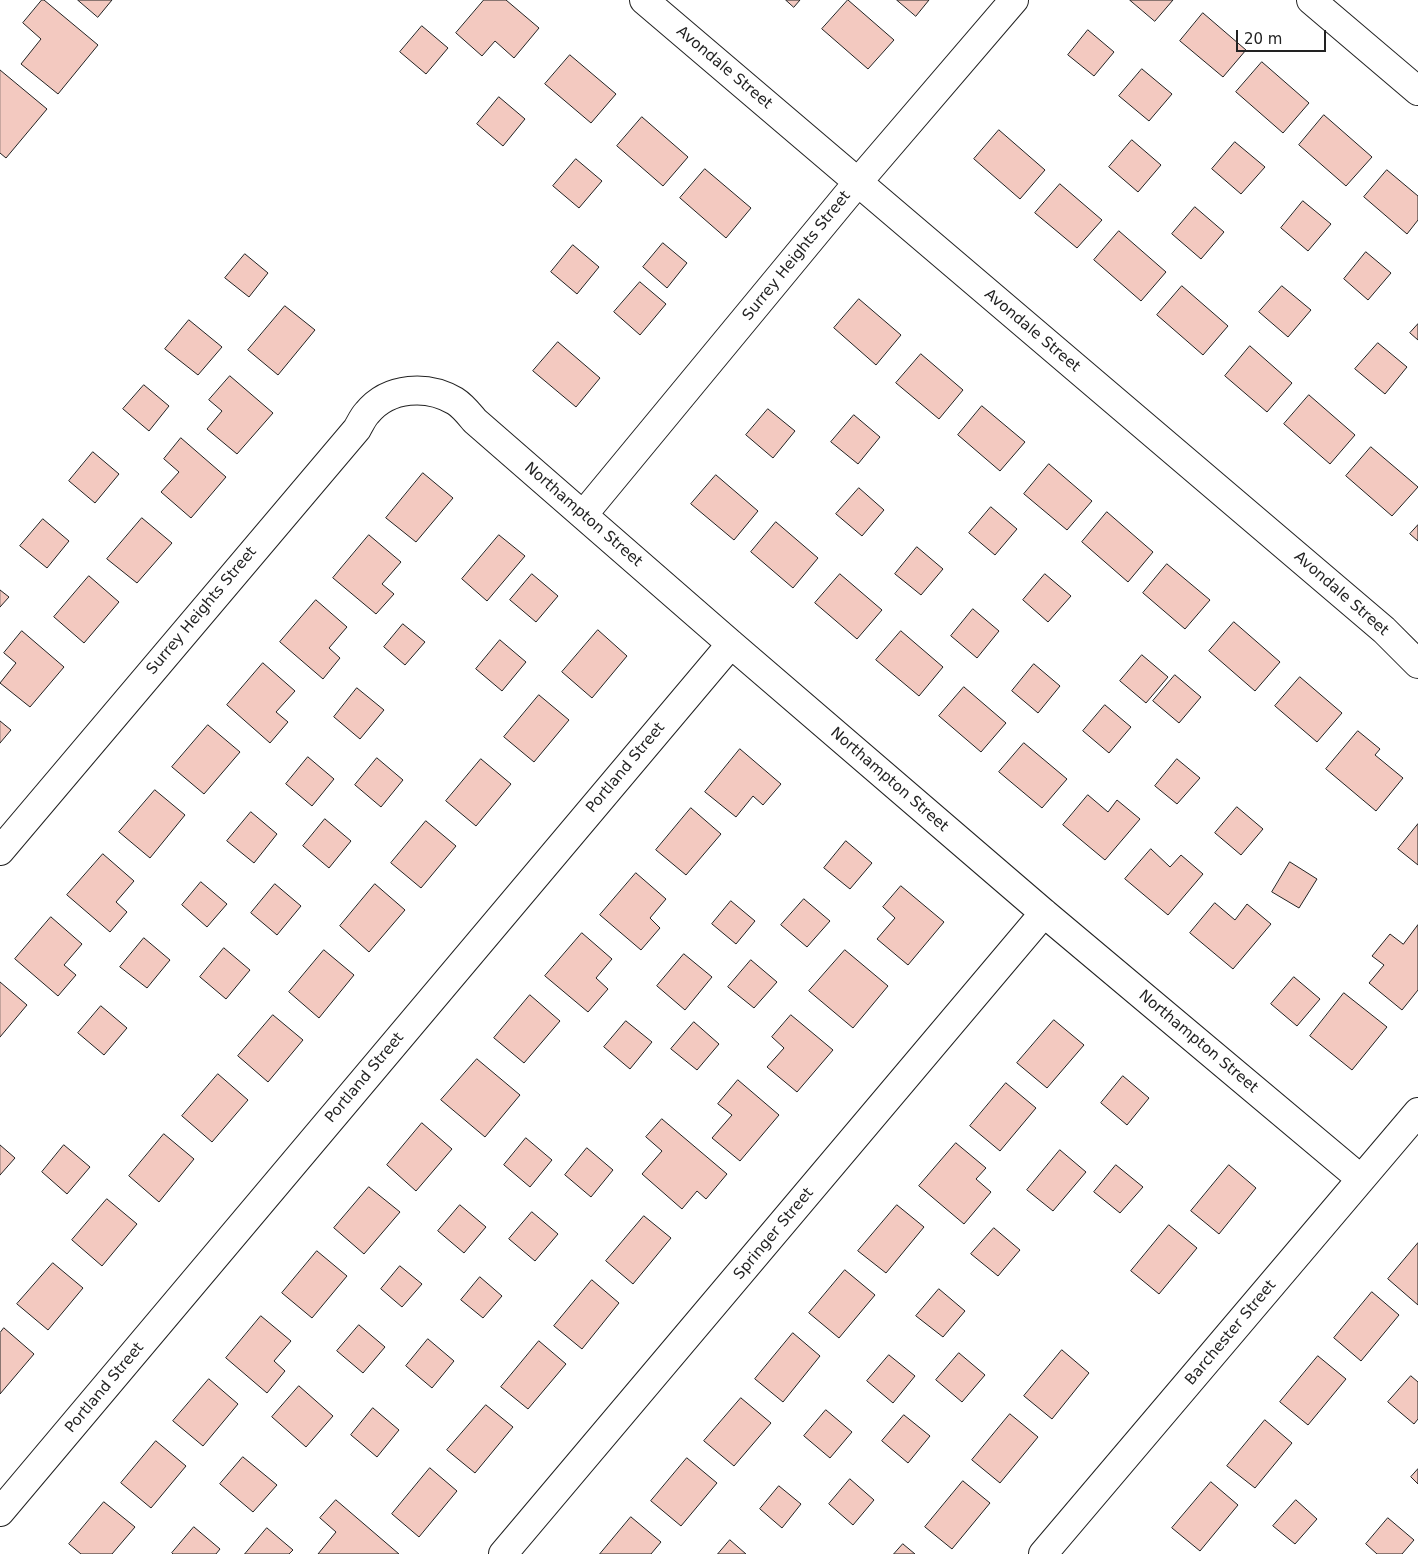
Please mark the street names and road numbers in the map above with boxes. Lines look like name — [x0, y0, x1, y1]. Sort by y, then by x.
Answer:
street label: Avondale Street — [672, 23, 776, 113]
street label: Surrey Heights Street — [739, 188, 855, 324]
street label: Avondale Street — [980, 286, 1084, 376]
street label: Northampton Street — [520, 459, 646, 571]
street label: Surrey Heights Street — [143, 543, 261, 679]
street label: Avondale Street — [1290, 548, 1392, 640]
street label: Portland Street — [583, 719, 669, 817]
street label: Northampton Street — [826, 724, 952, 836]
street label: Northampton Street — [1135, 987, 1261, 1097]
street label: Portland Street — [322, 1029, 408, 1127]
street label: Springer Street — [730, 1184, 818, 1284]
street label: Barchester Street — [1182, 1277, 1280, 1389]
street label: Portland Street — [62, 1339, 148, 1437]

